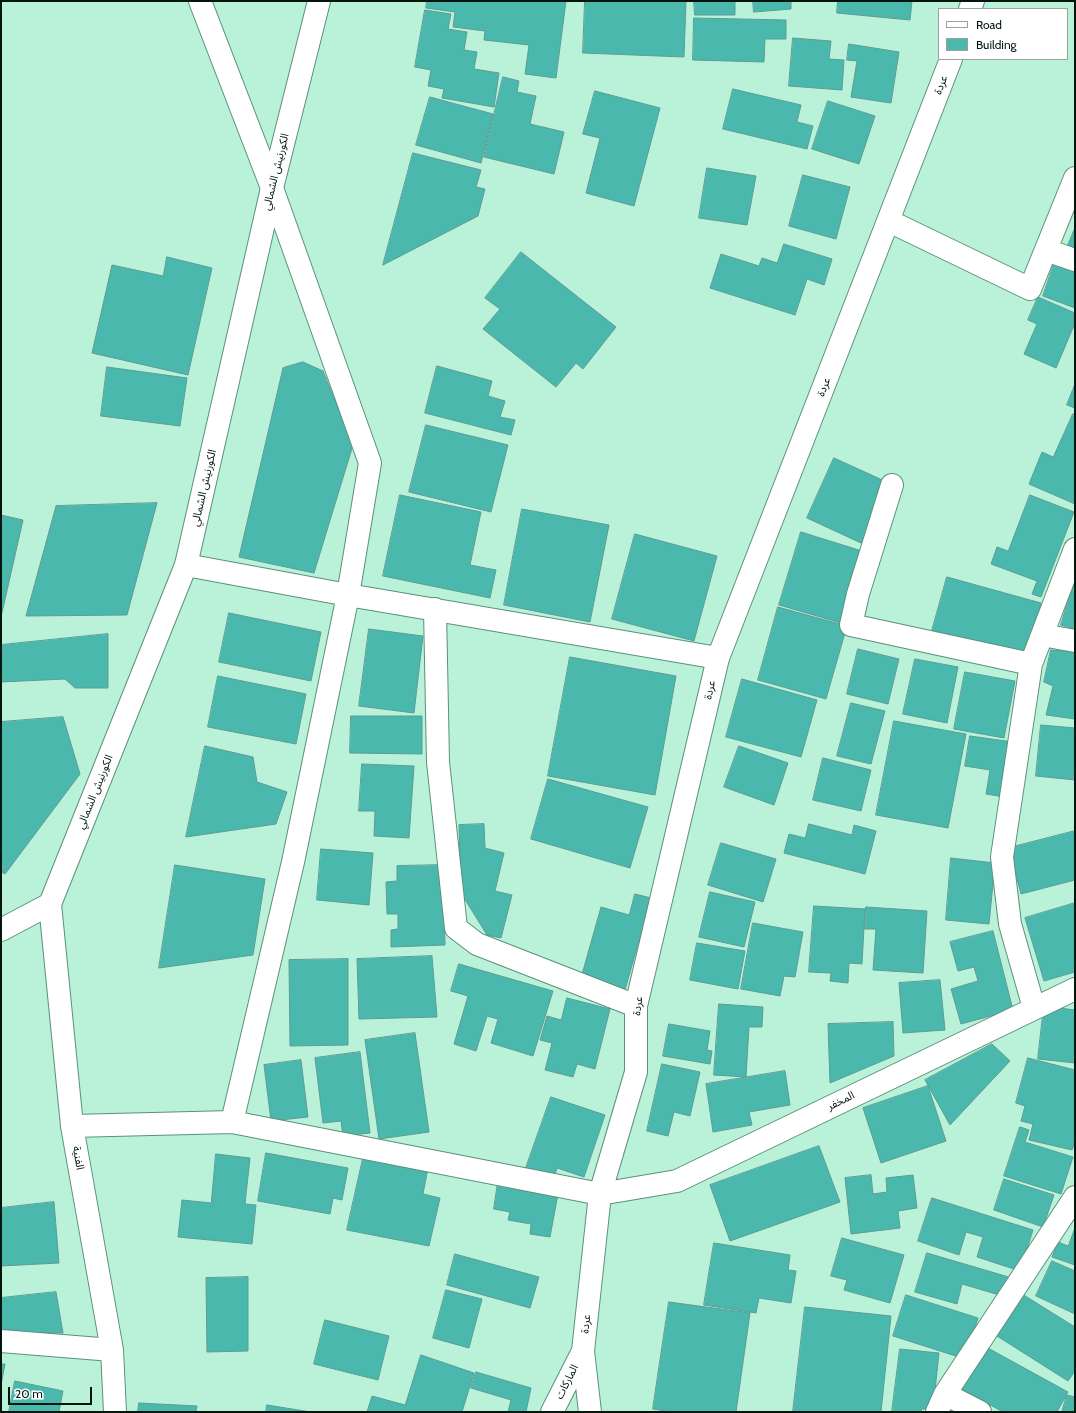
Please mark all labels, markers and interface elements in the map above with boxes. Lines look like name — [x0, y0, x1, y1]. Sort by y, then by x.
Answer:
legend — [938, 8, 1068, 60]
text: Road — [976, 17, 1002, 32]
text: Building — [976, 37, 1017, 52]
street label: عردة — [931, 74, 951, 96]
street label: الكورنيش الشمالي — [260, 132, 292, 212]
street label: عردة — [814, 376, 834, 398]
street label: الكورنيش الشمالي — [189, 448, 219, 528]
street label: عردة — [701, 679, 719, 701]
street label: الكورنيش الشمالي — [74, 753, 116, 831]
street label: عردة — [630, 996, 646, 1016]
street label: المخفر — [825, 1089, 857, 1113]
street label: الفنية — [69, 1145, 87, 1171]
street label: عردة — [578, 1314, 594, 1334]
street label: الماركات — [553, 1362, 581, 1402]
scale bar — [10, 1379, 94, 1405]
text: 20 m — [15, 1386, 43, 1401]

